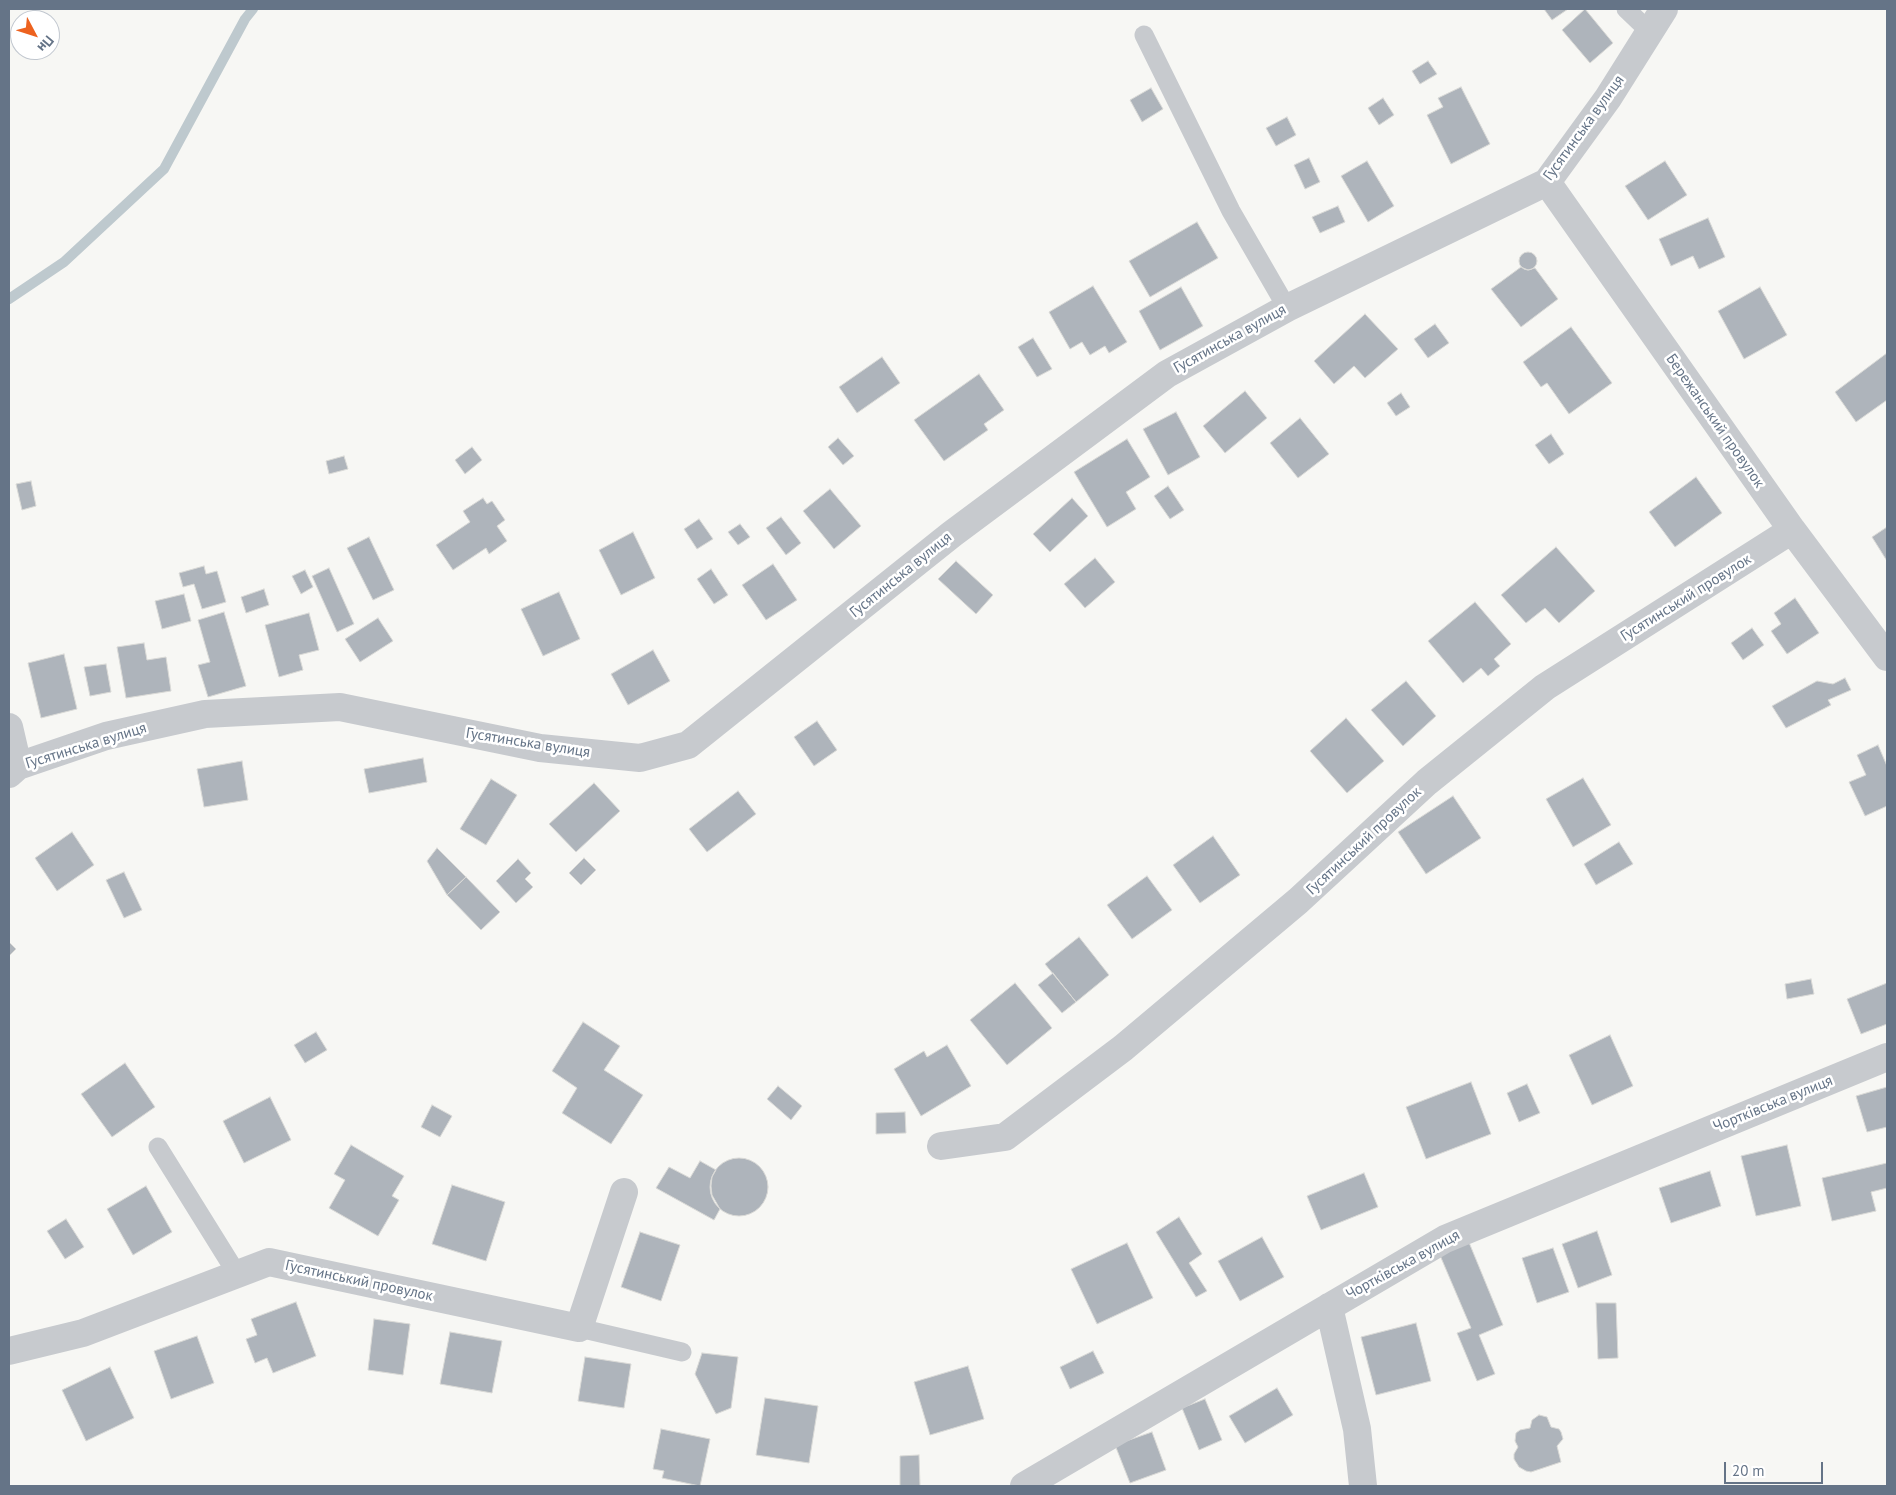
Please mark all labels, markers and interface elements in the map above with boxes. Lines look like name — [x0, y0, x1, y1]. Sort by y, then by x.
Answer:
north arrow — [10, 10, 60, 60]
text: Пн — [34, 32, 58, 56]
street label: Гусятинська вулиця — [1540, 72, 1628, 184]
street label: Гусятинська вулиця — [1171, 301, 1289, 377]
street label: Бережанський провулок — [1662, 351, 1768, 491]
street label: Гусятинська вулиця — [846, 528, 956, 622]
street label: Гусятинський провулок — [1617, 550, 1755, 646]
street label: Гусятинська вулиця — [23, 719, 149, 773]
street label: Гусятинська вулиця — [465, 724, 591, 762]
street label: Гусятинський провулок — [1303, 783, 1425, 899]
street label: Чортківська вулиця — [1711, 1072, 1835, 1136]
street label: Чортківська вулиця — [1343, 1226, 1463, 1304]
street label: Гусятинський провулок — [284, 1257, 434, 1305]
scale bar — [1726, 1452, 1825, 1484]
text: 20 m — [1732, 1461, 1765, 1480]

